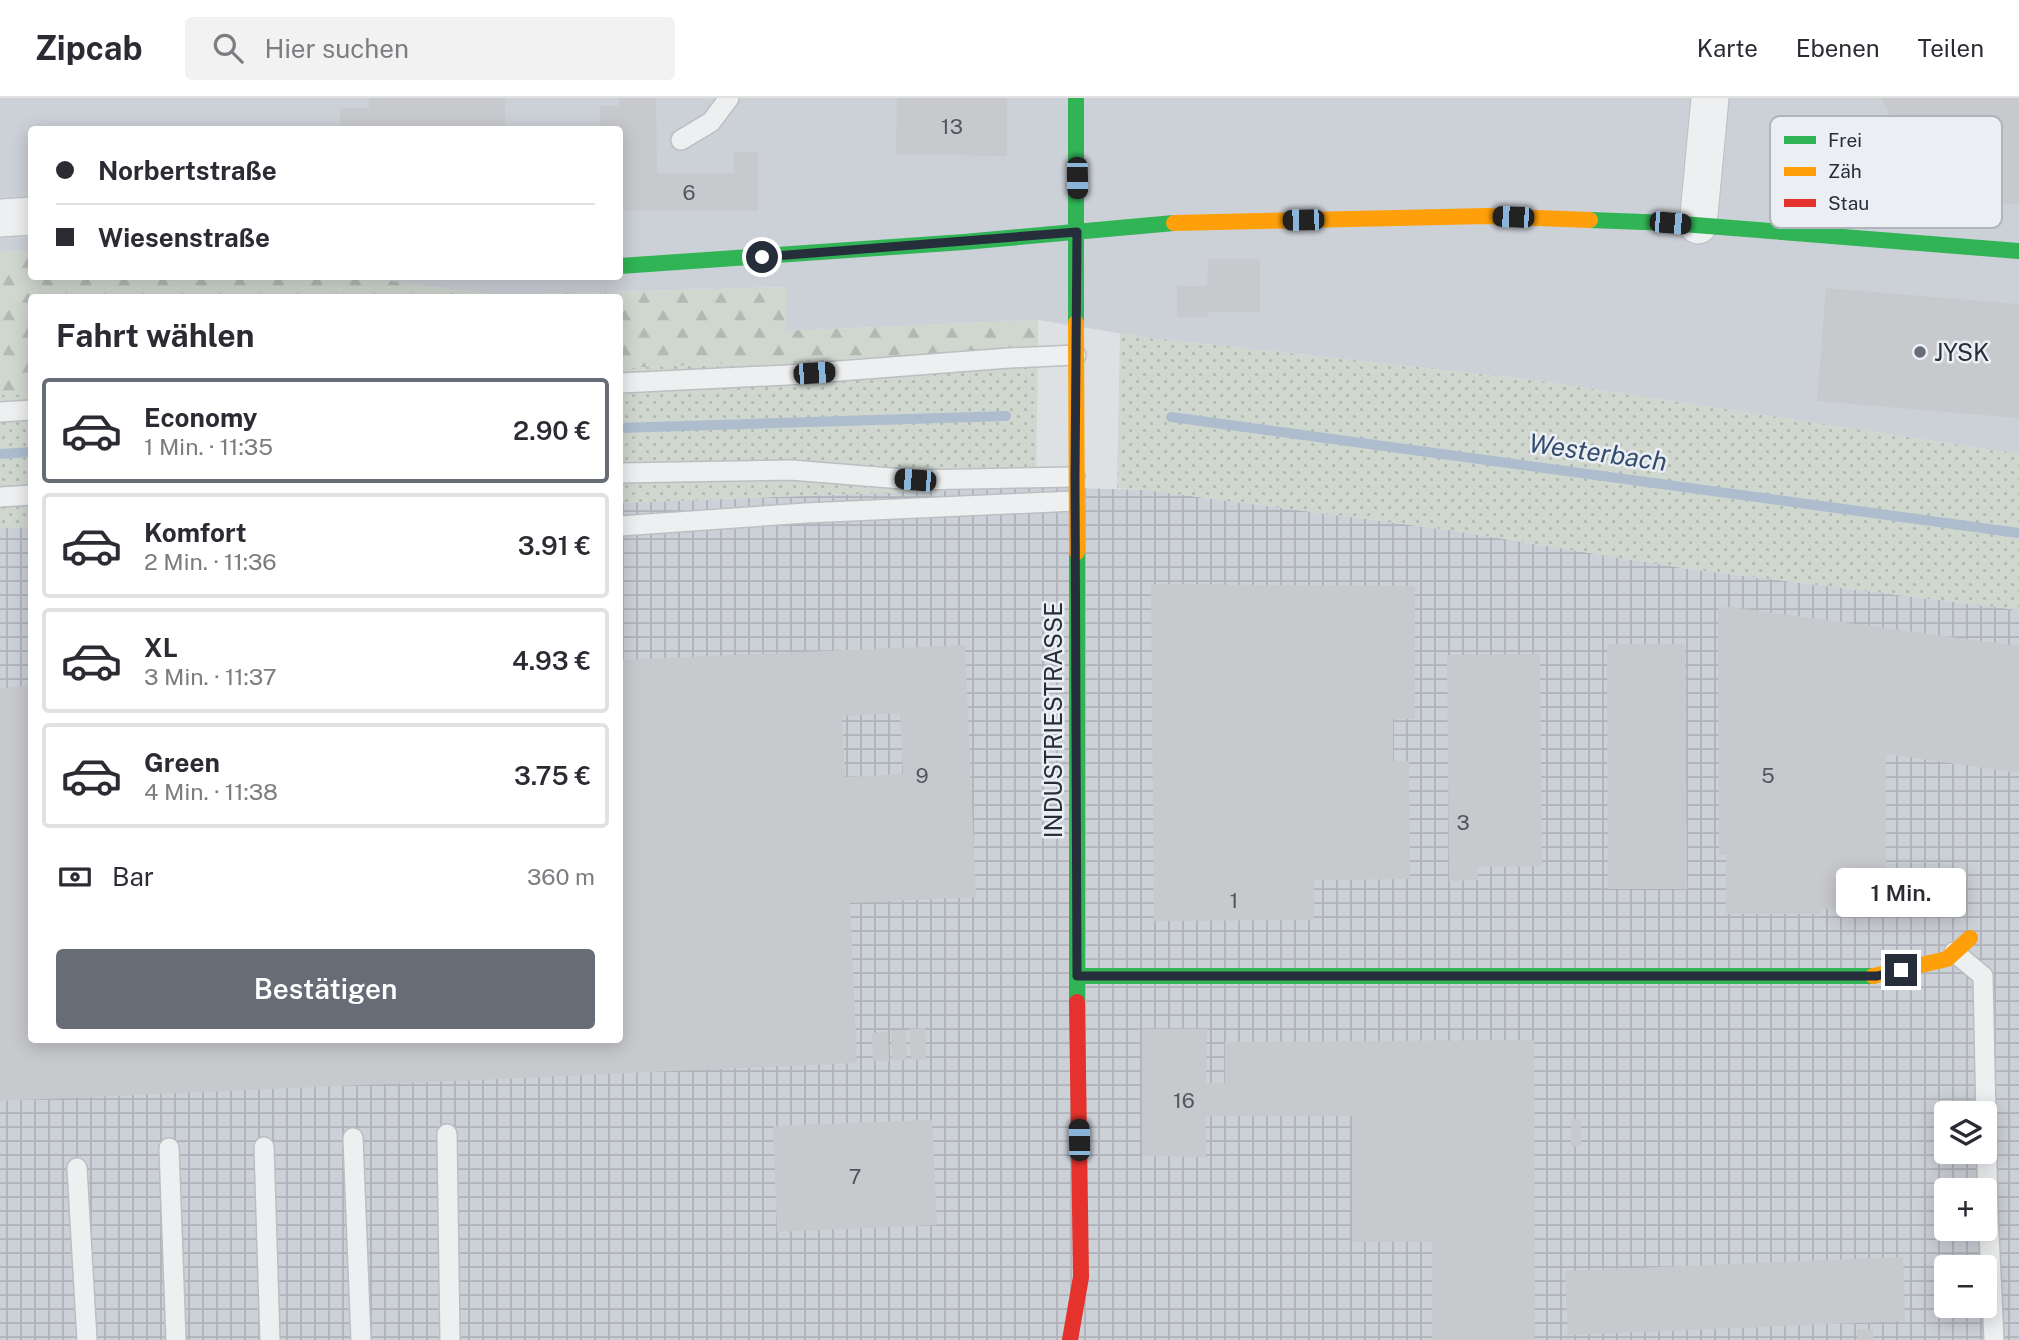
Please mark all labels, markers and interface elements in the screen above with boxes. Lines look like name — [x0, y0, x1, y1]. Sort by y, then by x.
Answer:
search box — [185, 17, 675, 80]
text: Zipcab — [35, 29, 143, 67]
icon: search — [209, 29, 247, 67]
text: Hier suchen — [265, 33, 409, 64]
text: Karte — [1697, 34, 1758, 62]
text: Ebenen — [1796, 34, 1880, 62]
text: Teilen — [1918, 34, 1984, 62]
house number: 13 — [941, 114, 963, 139]
legend — [1770, 116, 2002, 228]
text: Frei — [1828, 129, 1862, 151]
text: Norbertstraße — [98, 155, 277, 186]
car — [1067, 157, 1088, 199]
text: Zäh — [1828, 160, 1862, 182]
house number: 6 — [682, 180, 696, 205]
text: Stau — [1828, 192, 1869, 214]
car — [1492, 206, 1535, 228]
car — [1282, 209, 1325, 231]
car — [1649, 211, 1692, 235]
text: Wiesenstraße — [98, 222, 270, 253]
route start — [746, 241, 778, 273]
text: Fahrt wählen — [56, 317, 255, 354]
place label: JYSK — [1934, 338, 1989, 366]
marker: JYSK — [1912, 344, 1928, 360]
car — [793, 361, 836, 385]
icon: car — [60, 399, 123, 462]
text: Economy — [144, 402, 257, 433]
text: 2.90 € — [513, 415, 591, 446]
water label: Westerbach — [1527, 427, 1669, 477]
text: 1 Min. · 11:35 — [144, 433, 273, 460]
car — [894, 468, 937, 492]
icon: car — [60, 514, 123, 577]
text: Komfort — [144, 517, 246, 548]
text: 3.91 € — [518, 530, 591, 561]
text: 2 Min. · 11:36 — [144, 548, 277, 575]
street label: INDUSTRIESTRASSE — [1039, 602, 1067, 838]
icon: car — [60, 629, 123, 692]
text: XL — [144, 632, 178, 663]
text: 4.93 € — [512, 645, 591, 676]
text: 3 Min. · 11:37 — [144, 663, 277, 690]
icon: car — [60, 744, 123, 807]
text: Green — [144, 747, 220, 778]
text: 3.75 € — [514, 760, 591, 791]
house number: 9 — [915, 763, 929, 788]
house number: 5 — [1761, 763, 1775, 788]
text: 4 Min. · 11:38 — [144, 778, 278, 805]
house number: 3 — [1456, 810, 1470, 835]
icon: cash — [56, 858, 94, 896]
text: Bar — [112, 861, 154, 892]
text: 360 m — [527, 863, 595, 890]
callout: 1 Min. — [1836, 868, 1966, 918]
text: 1 Min. — [1870, 879, 1932, 906]
house number: 1 — [1230, 888, 1238, 913]
button: Bestätigen — [56, 949, 595, 1029]
route end — [1885, 954, 1917, 986]
house number: 16 — [1173, 1088, 1195, 1113]
map controls — [1934, 1101, 1997, 1318]
button: layers — [1934, 1101, 1997, 1164]
car — [1069, 1119, 1090, 1161]
house number: 7 — [849, 1164, 861, 1189]
button: + — [1934, 1178, 1997, 1241]
button: − — [1934, 1255, 1997, 1318]

